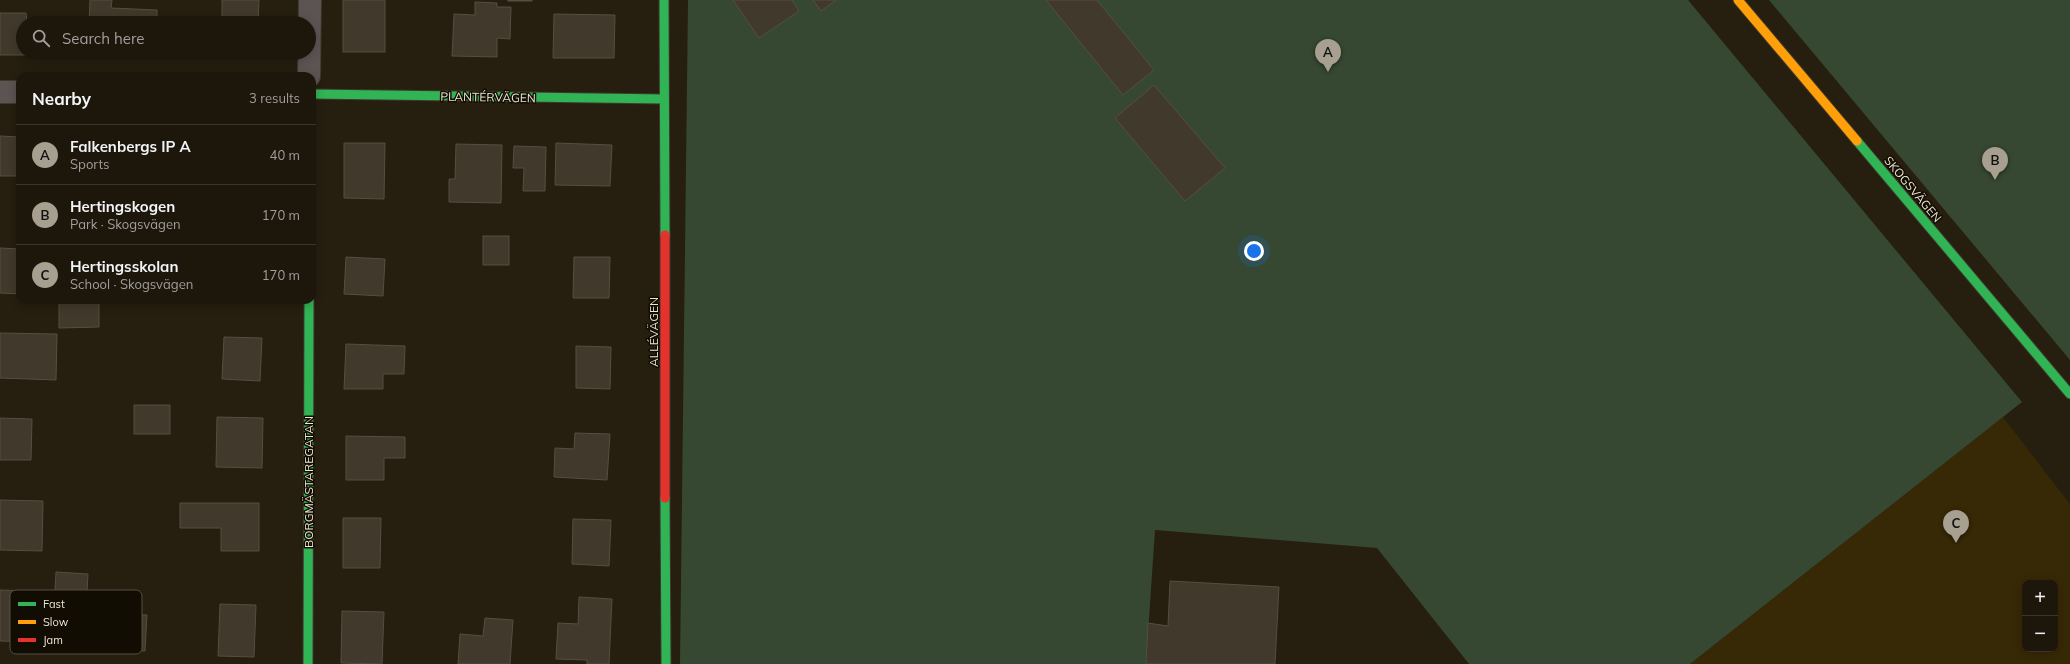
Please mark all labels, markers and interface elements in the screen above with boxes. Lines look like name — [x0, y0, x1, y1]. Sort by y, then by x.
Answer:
search box — [16, 16, 316, 60]
icon: search — [30, 27, 52, 49]
text: Search here — [62, 29, 144, 48]
pin: A — [1315, 39, 1341, 72]
text: Nearby — [32, 88, 91, 109]
street label: PLANTÉRVÄGEN — [440, 89, 536, 105]
text: 3 results — [249, 90, 300, 106]
text: Falkenbergs IP A — [70, 137, 191, 156]
text: A — [40, 147, 50, 163]
text: 40 m — [270, 147, 300, 163]
pin: B — [1982, 147, 2008, 180]
street label: SKOGSVÄGEN — [1881, 153, 1945, 225]
text: Sports — [70, 156, 109, 172]
text: Hertingskogen — [70, 197, 175, 216]
text: B — [41, 207, 49, 223]
text: 170 m — [262, 207, 300, 223]
text: Park · Skogsvägen — [70, 216, 181, 232]
your location — [1244, 241, 1264, 261]
text: Hertingsskolan — [70, 257, 178, 276]
text: C — [41, 267, 49, 283]
text: 170 m — [262, 267, 300, 283]
text: School · Skogsvägen — [70, 276, 193, 292]
street label: ALLÉVÄGEN — [646, 297, 661, 367]
street label: BORGMÄSTAREGATAN — [301, 416, 316, 548]
pin: C — [1943, 510, 1969, 543]
map controls — [2022, 580, 2058, 652]
button: + — [2022, 580, 2058, 616]
legend — [10, 590, 142, 654]
text: Fast — [43, 597, 65, 611]
text: Slow — [43, 615, 69, 629]
button: − — [2022, 616, 2058, 652]
text: Jam — [43, 633, 63, 647]

